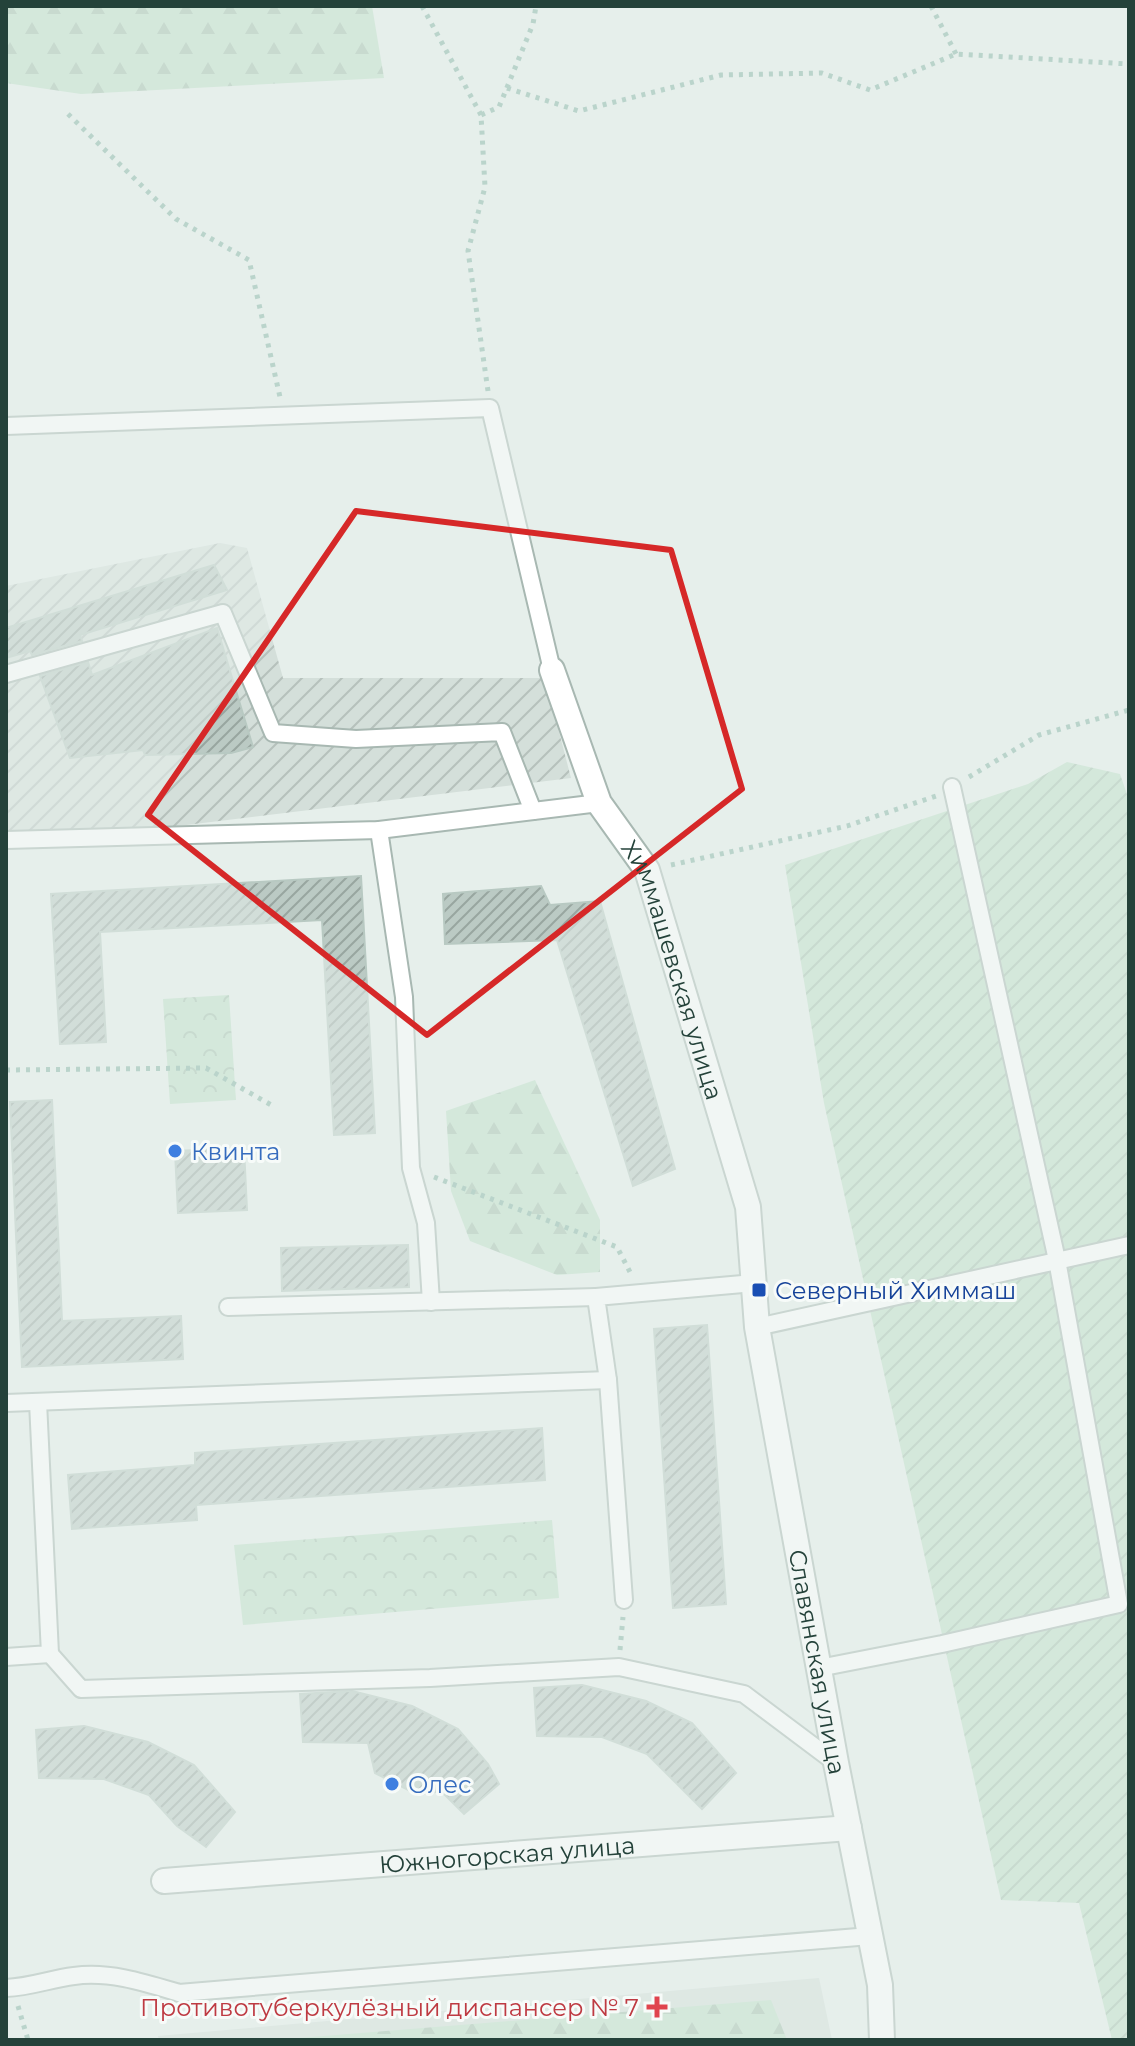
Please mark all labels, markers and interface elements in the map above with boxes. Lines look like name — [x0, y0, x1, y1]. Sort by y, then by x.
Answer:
street label: Химмашевская улица — [616, 834, 729, 1103]
place label: Квинта — [191, 1137, 280, 1166]
marker: Квинта — [166, 1142, 184, 1160]
place label: Северный Химмаш — [775, 1276, 1016, 1305]
marker: Северный Химмаш — [750, 1281, 768, 1299]
street label: Славянская улица — [783, 1547, 852, 1777]
place label: Олес — [408, 1770, 472, 1799]
marker: Олес — [383, 1775, 401, 1793]
street label: Южногорская улица — [378, 1830, 636, 1879]
place label: Противотуберкулёзный диспансер № 7 — [140, 1993, 639, 2022]
marker: Противотуберкулёзный диспансер № 7 — [646, 1996, 668, 2018]

